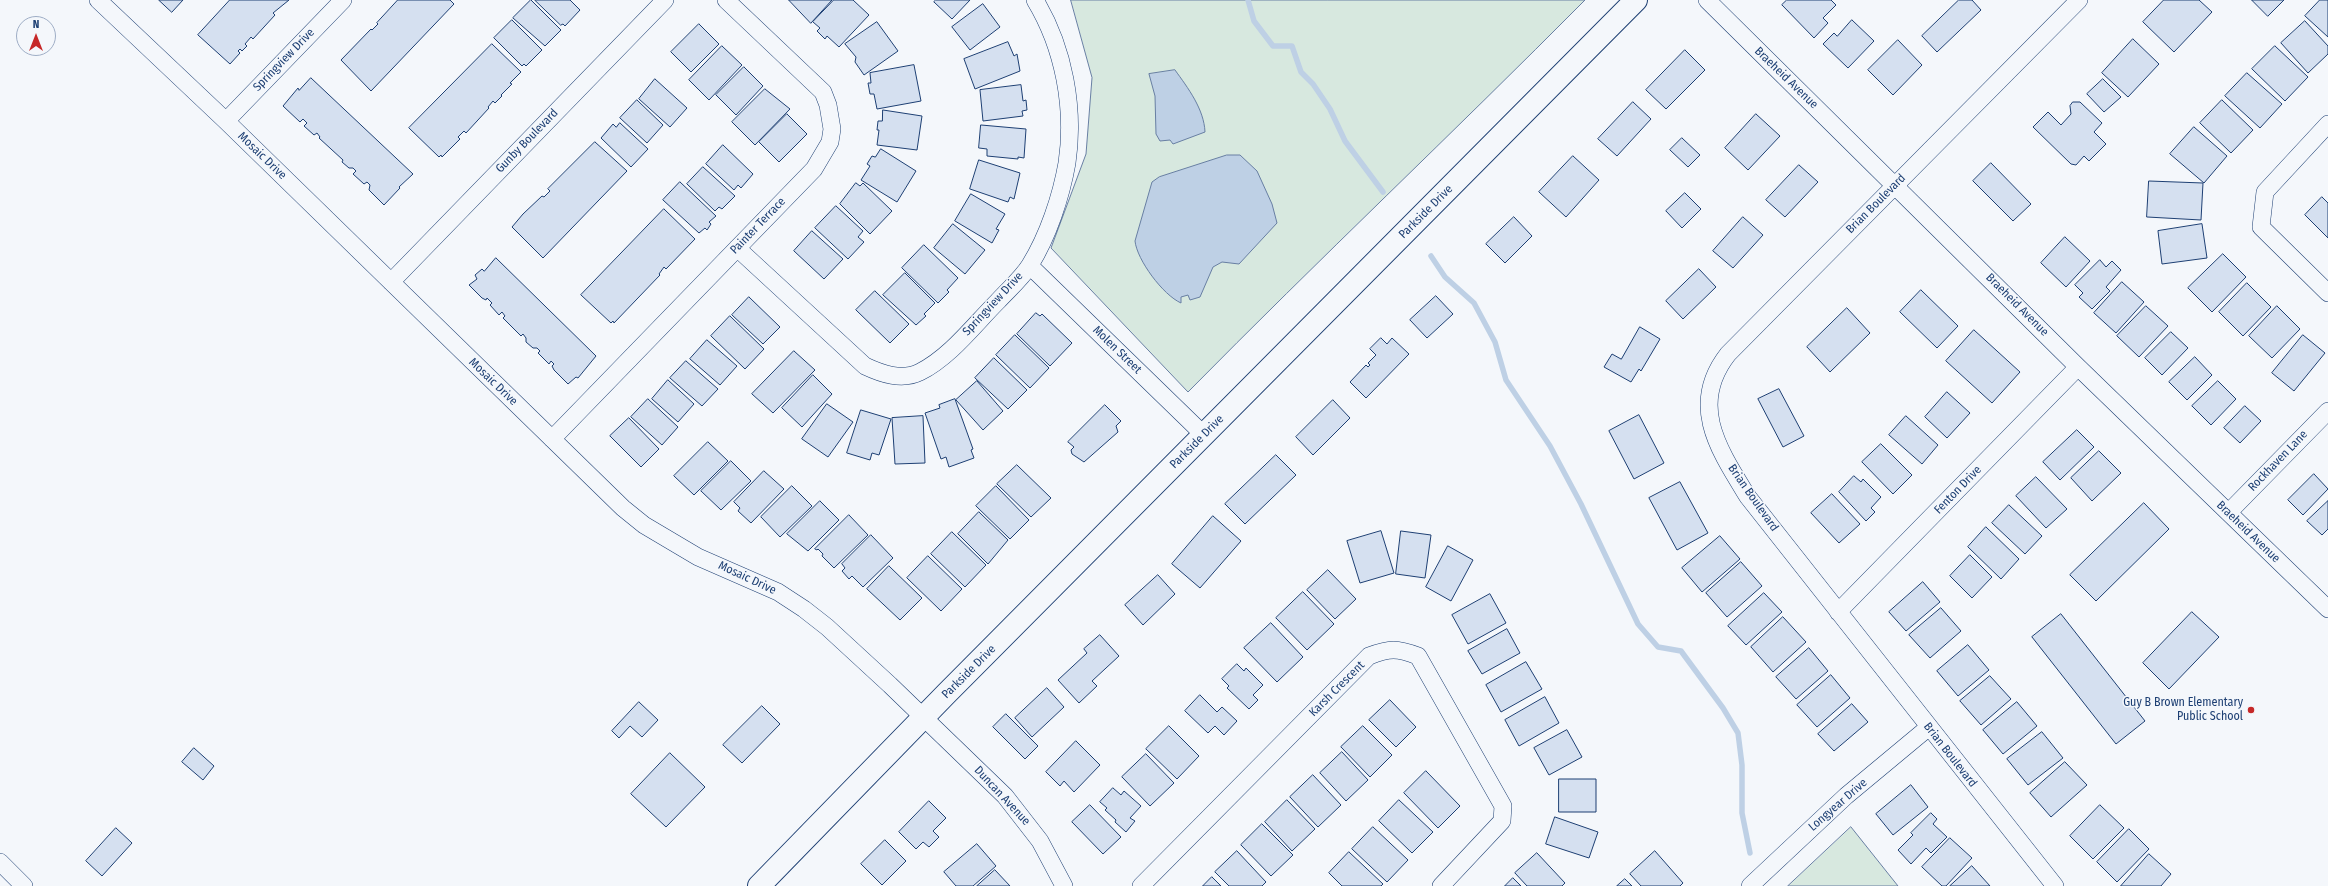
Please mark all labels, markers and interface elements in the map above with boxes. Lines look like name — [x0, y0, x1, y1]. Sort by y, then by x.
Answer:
north arrow — [16, 16, 56, 56]
text: N — [33, 18, 39, 31]
street label: Springview Drive — [250, 26, 318, 94]
street label: Braeheid Avenue — [1751, 44, 1821, 112]
street label: Gunby Boulevard — [493, 106, 561, 176]
street label: Mosaic Drive — [235, 129, 289, 183]
street label: Brian Boulevard — [1843, 171, 1909, 237]
street label: Parkside Drive — [1396, 182, 1456, 242]
street label: Painter Terrace — [727, 195, 789, 257]
street label: Springview Drive — [960, 269, 1026, 339]
street label: Braeheid Avenue — [1983, 271, 2051, 339]
street label: Molen Street — [1090, 323, 1144, 377]
street label: Mosaic Drive — [466, 355, 520, 409]
street label: Parkside Drive — [1167, 412, 1227, 472]
street label: Rockhaven Lane — [2245, 428, 2311, 494]
street label: Brian Boulevard — [1725, 462, 1781, 534]
street label: Fenton Drive — [1931, 463, 1985, 517]
street label: Braeheid Avenue — [2213, 498, 2283, 566]
street label: Mosaic Drive — [716, 558, 778, 598]
street label: Parkside Drive — [939, 642, 999, 702]
street label: Karsh Crescent — [1306, 658, 1368, 720]
place label: Guy B Brown Elementary Public School — [2123, 696, 2243, 724]
marker: Guy B Brown Elementary Public School — [2246, 705, 2256, 715]
street label: Brian Boulevard — [1920, 720, 1980, 790]
street label: Duncan Avenue — [971, 763, 1033, 829]
street label: Longyear Drive — [1806, 776, 1870, 834]

